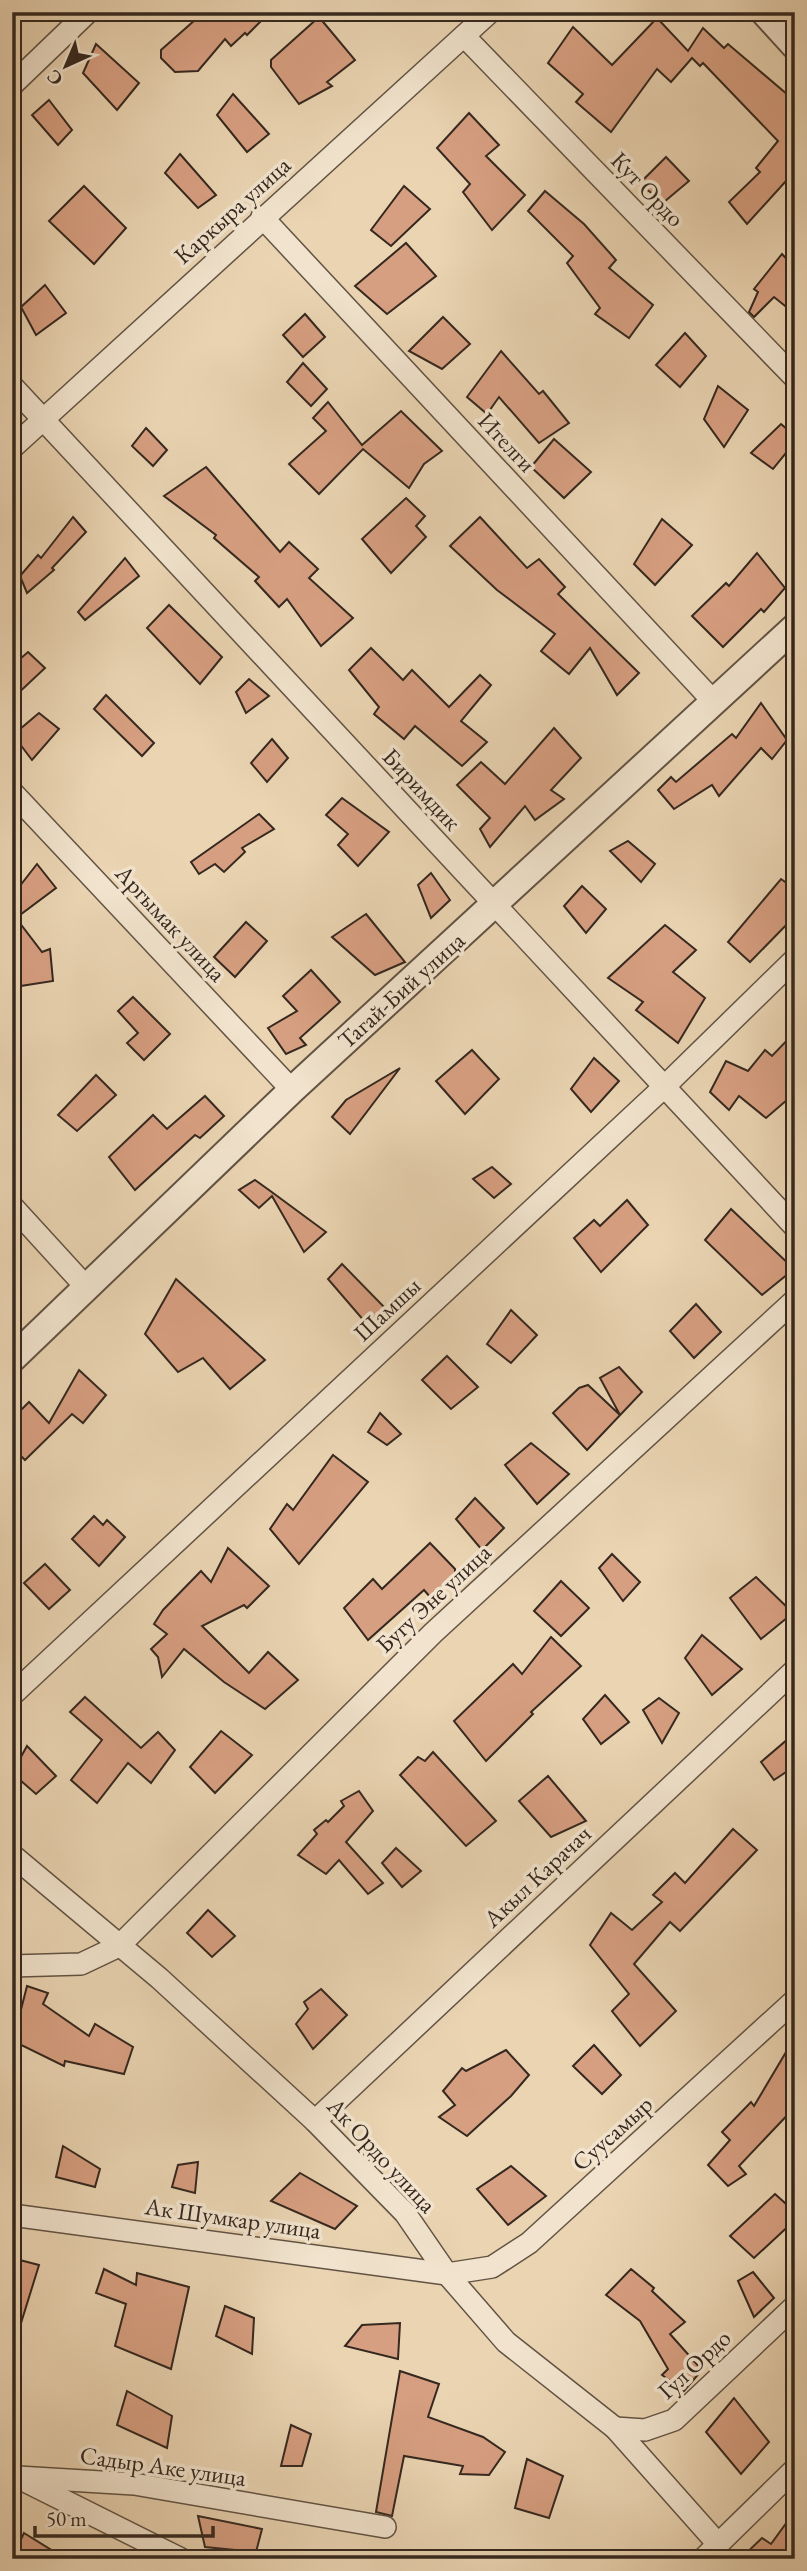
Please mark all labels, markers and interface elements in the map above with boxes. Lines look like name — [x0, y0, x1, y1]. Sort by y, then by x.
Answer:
north arrow — [32, 32, 102, 102]
text: С — [41, 64, 68, 92]
street label: Кут Ордо — [605, 145, 692, 233]
street label: Каркыра улица — [167, 149, 297, 271]
street label: Ителги — [471, 405, 543, 479]
street label: Биримдик — [376, 741, 468, 837]
street label: Аргымак улица — [108, 857, 233, 988]
street label: Тагай-Бий улица — [331, 924, 471, 1055]
street label: Шамшы — [347, 1270, 427, 1348]
street label: Бугу Эне улица — [369, 1536, 498, 1659]
street label: Акыл Карачач — [476, 1818, 598, 1934]
street label: Суусамыр — [565, 2089, 659, 2177]
street label: Ак Ордо улица — [320, 2090, 444, 2220]
street label: Ак Шумкар улица — [142, 2190, 323, 2246]
street label: Гул Ордо — [651, 2322, 737, 2406]
street label: Садыр Аке улица — [78, 2439, 248, 2493]
scale bar — [35, 2494, 214, 2538]
text: 50 m — [46, 2505, 87, 2532]

